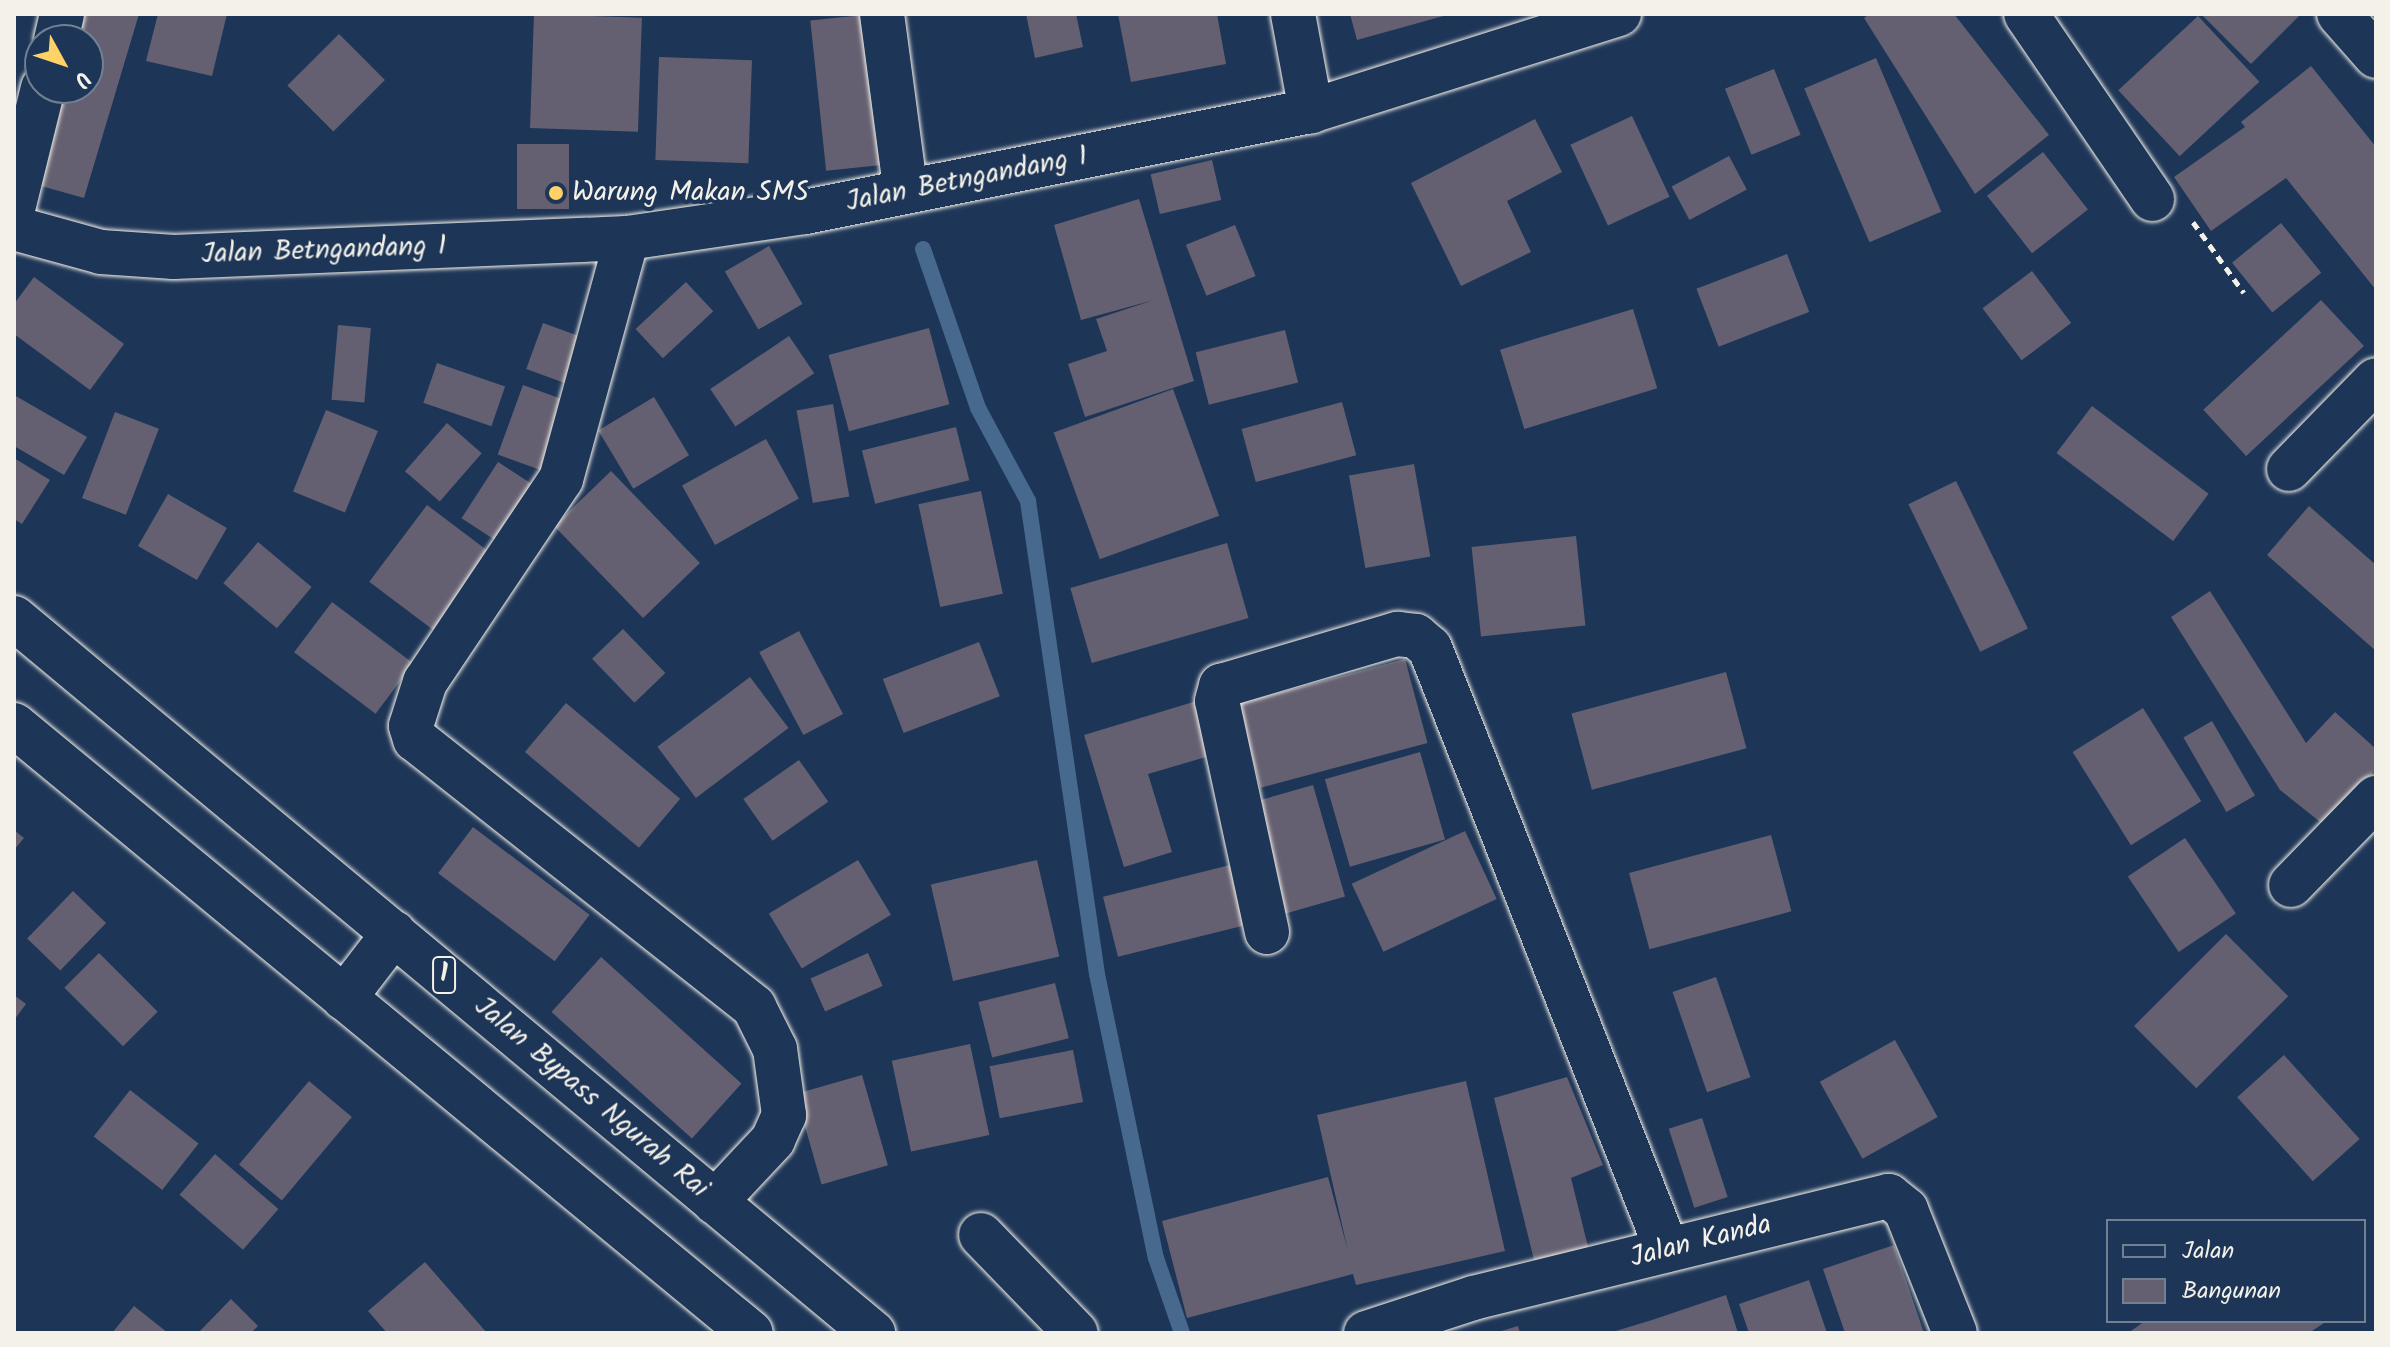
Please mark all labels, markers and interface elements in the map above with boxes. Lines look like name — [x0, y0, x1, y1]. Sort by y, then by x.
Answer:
north arrow — [24, 24, 104, 104]
text: U — [64, 62, 99, 95]
street label: Jalan Betngandang 1 — [843, 140, 1091, 220]
place label: Warung Makan SMS — [572, 176, 809, 210]
marker: Warung Makan SMS — [547, 184, 565, 202]
street label: Jalan Betngandang 1 — [201, 230, 447, 272]
road number: 1 — [432, 953, 456, 997]
street label: Jalan Bypass Ngurah Rai — [467, 990, 715, 1206]
street label: Jalan Kanda — [1627, 1208, 1775, 1276]
legend — [2106, 1219, 2366, 1323]
text: Jalan — [2182, 1232, 2234, 1271]
text: Bangunan — [2182, 1272, 2281, 1311]

